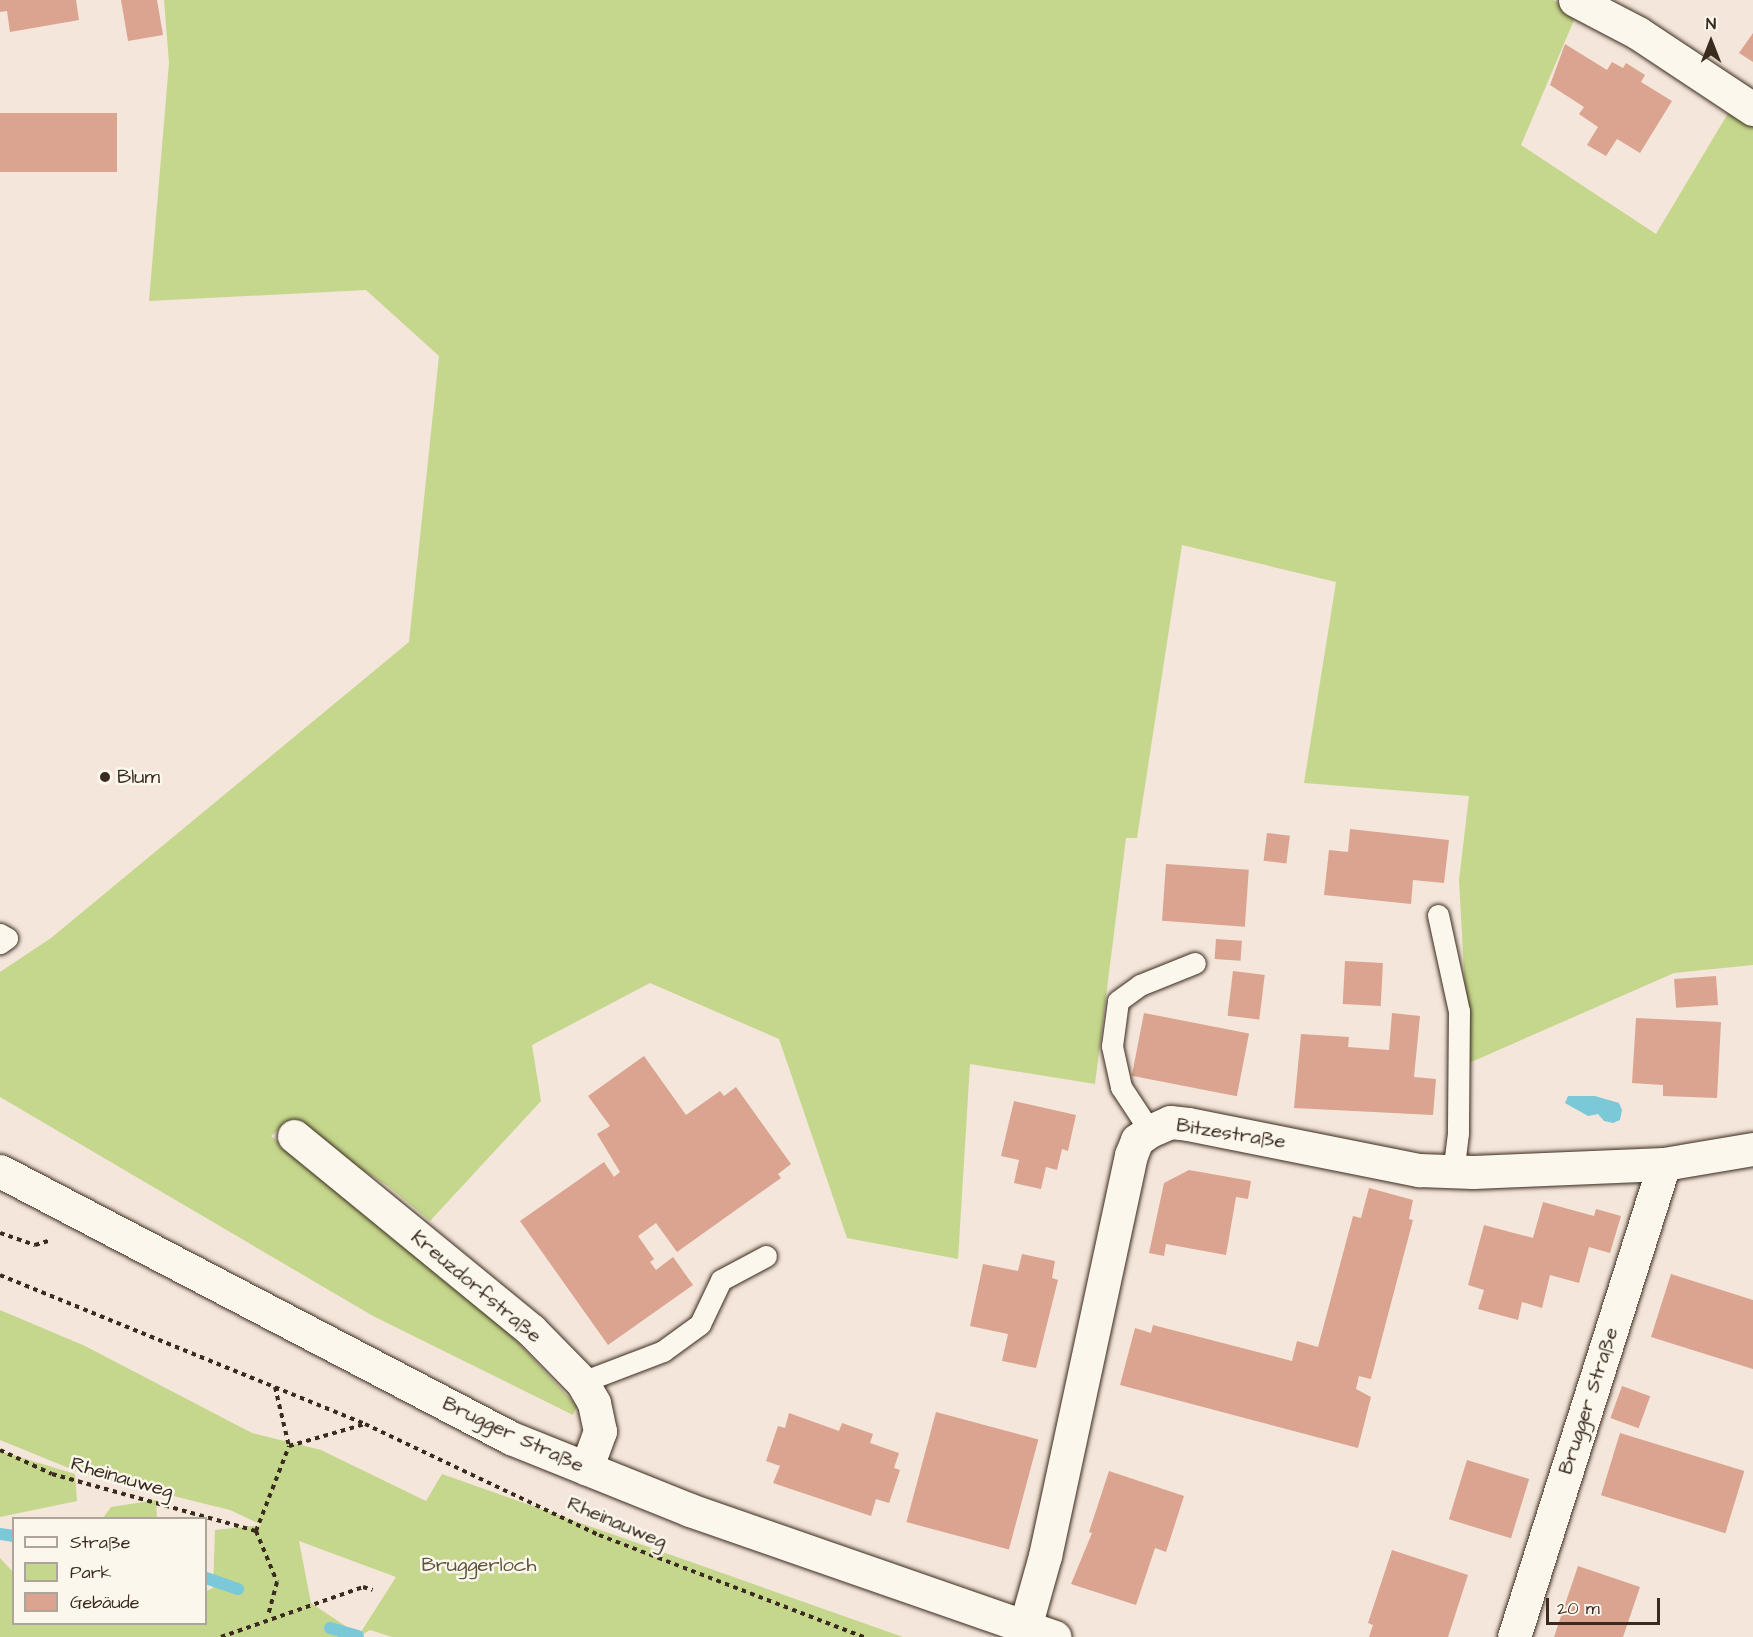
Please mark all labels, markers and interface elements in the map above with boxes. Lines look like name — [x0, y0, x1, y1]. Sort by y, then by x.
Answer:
north arrow — [1681, 12, 1741, 72]
text: N — [1706, 13, 1716, 35]
place label: Blum — [117, 765, 160, 789]
marker: Blum — [98, 770, 112, 784]
street label: Bitzestraße — [1175, 1114, 1287, 1154]
street label: Kreuzdorfstraße — [406, 1225, 546, 1349]
street label: Brugger Straße — [1554, 1324, 1624, 1478]
street label: Brugger Straße — [439, 1392, 587, 1478]
street label: Rheinauweg — [68, 1452, 176, 1504]
street label: Rheinauweg — [564, 1491, 670, 1555]
legend — [12, 1517, 207, 1625]
text: Straße — [70, 1530, 130, 1555]
park label: Bruggerloch — [422, 1553, 536, 1577]
text: Park — [70, 1560, 112, 1585]
scale bar — [1549, 1586, 1663, 1624]
text: Gebäude — [70, 1590, 140, 1615]
text: 20 m — [1557, 1596, 1600, 1621]

